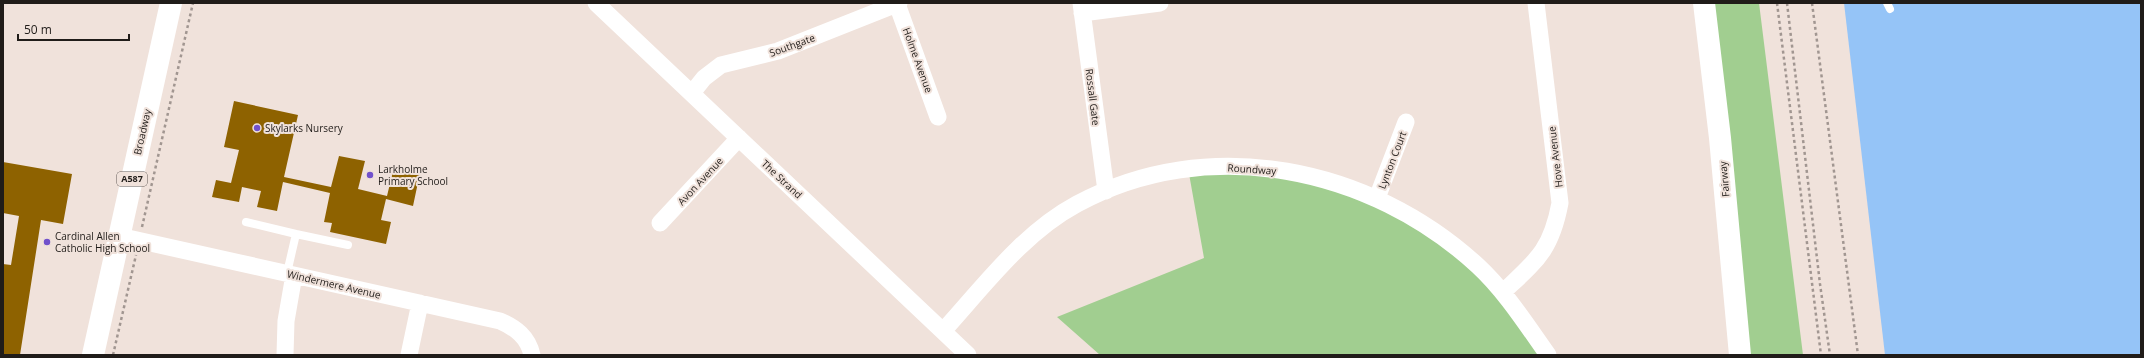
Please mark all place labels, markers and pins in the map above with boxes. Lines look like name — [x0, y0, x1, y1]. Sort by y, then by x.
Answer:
place label: Skylarks Nursery — [265, 121, 344, 135]
marker: Skylarks Nursery — [252, 123, 262, 133]
place label: Larkholme Primary School — [378, 162, 448, 188]
marker: Larkholme Primary School — [365, 170, 375, 180]
place label: Cardinal Allen Catholic High School — [55, 229, 150, 255]
marker: Cardinal Allen Catholic High School — [42, 237, 52, 247]

